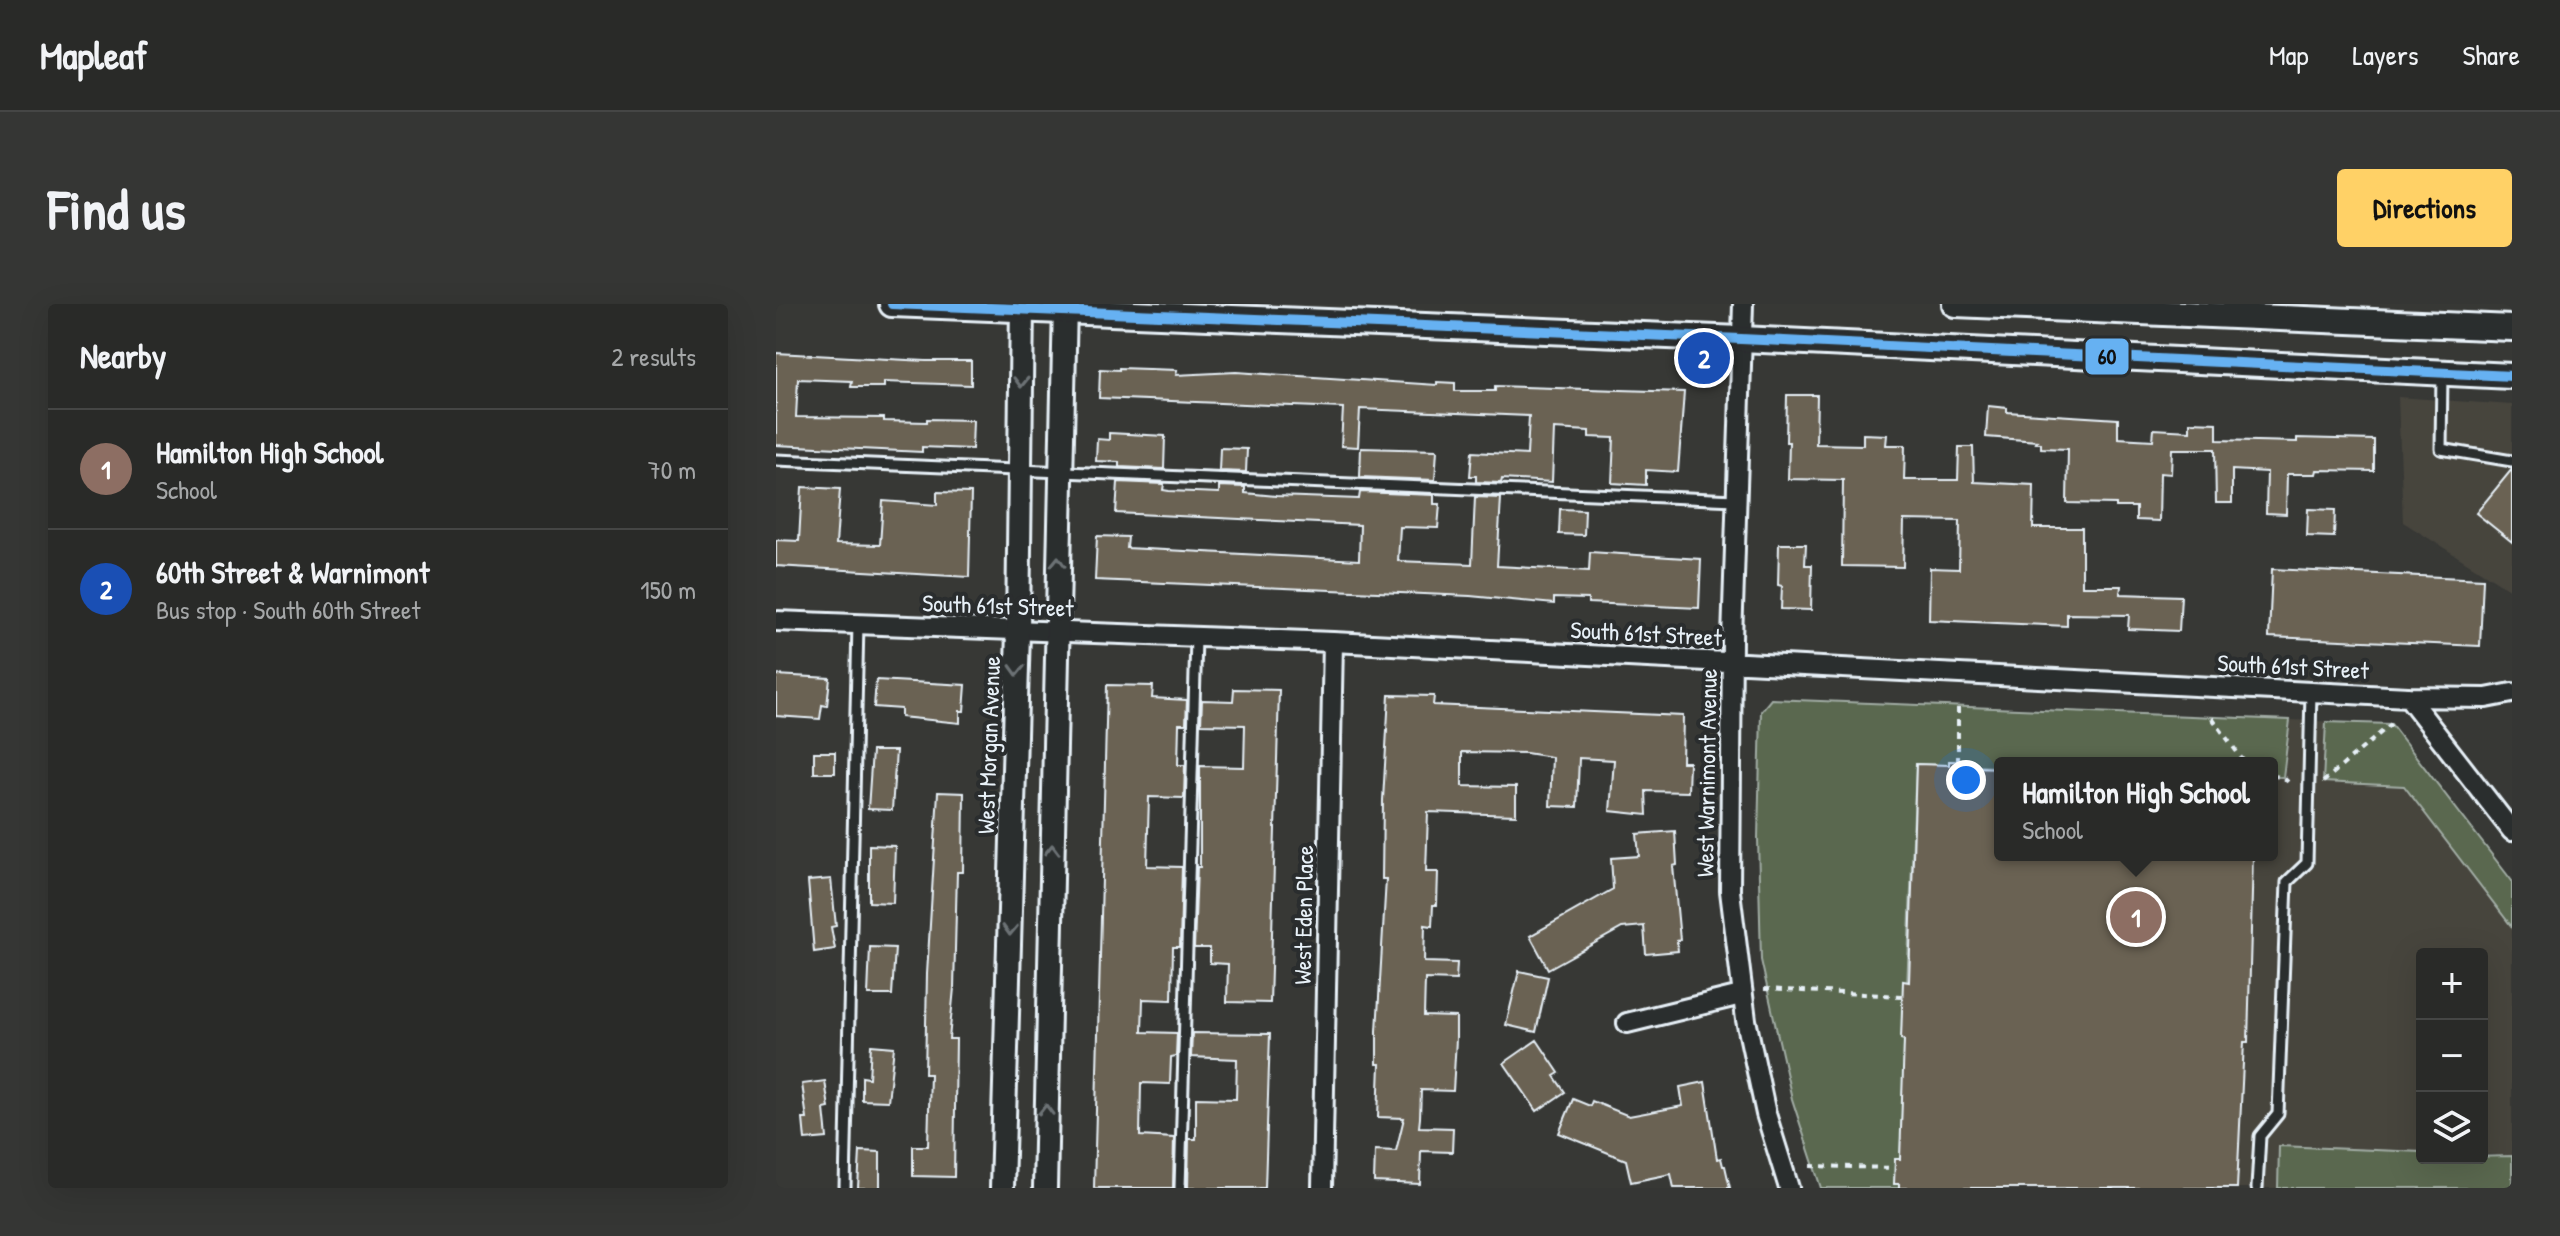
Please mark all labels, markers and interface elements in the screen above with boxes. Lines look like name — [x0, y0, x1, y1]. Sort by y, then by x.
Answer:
text: Mapleaf — [40, 29, 148, 81]
text: Map — [2269, 36, 2309, 74]
text: Layers — [2353, 36, 2418, 74]
text: Share — [2462, 36, 2520, 74]
button: Directions — [2337, 169, 2512, 247]
text: Find us — [48, 171, 186, 246]
pin: 2 — [1678, 328, 1730, 388]
text: Nearby — [80, 333, 166, 379]
line badge: 60 — [2084, 337, 2130, 376]
text: 2 results — [611, 339, 696, 374]
text: 60 — [2098, 341, 2116, 371]
one-way arrow — [1012, 376, 1030, 389]
text: Hamilton High School — [156, 432, 384, 472]
text: 1 — [101, 452, 111, 487]
text: 70 m — [648, 452, 696, 487]
text: School — [156, 472, 217, 507]
text: 60th Street & Warnimont — [156, 552, 429, 592]
one-way arrow — [1050, 555, 1067, 568]
text: 2 — [100, 572, 112, 607]
text: 150 m — [640, 572, 696, 607]
street label: South 61st Street — [922, 586, 1075, 624]
text: Bus stop · South 60th Street — [156, 592, 420, 627]
street label: South 61st Street — [1570, 613, 1723, 653]
street label: South 61st Street — [2217, 646, 2370, 686]
street label: West Morgan Avenue — [969, 655, 1007, 834]
one-way arrow — [1009, 664, 1026, 677]
street label: West Warnimont Avenue — [1688, 668, 1724, 877]
popup — [1994, 757, 2278, 861]
your location — [1946, 760, 1986, 800]
text: Hamilton High School — [2022, 772, 2250, 812]
text: School — [2022, 812, 2083, 847]
one-way arrow — [1044, 843, 1061, 856]
street label: West Eden Place — [1286, 845, 1320, 985]
pin: 1 — [2110, 887, 2162, 947]
one-way arrow — [1001, 924, 1018, 937]
map controls — [2416, 948, 2488, 1164]
button: + — [2416, 948, 2488, 1020]
button: − — [2416, 1020, 2488, 1092]
button: layers — [2416, 1092, 2488, 1164]
one-way arrow — [1038, 1103, 1055, 1116]

